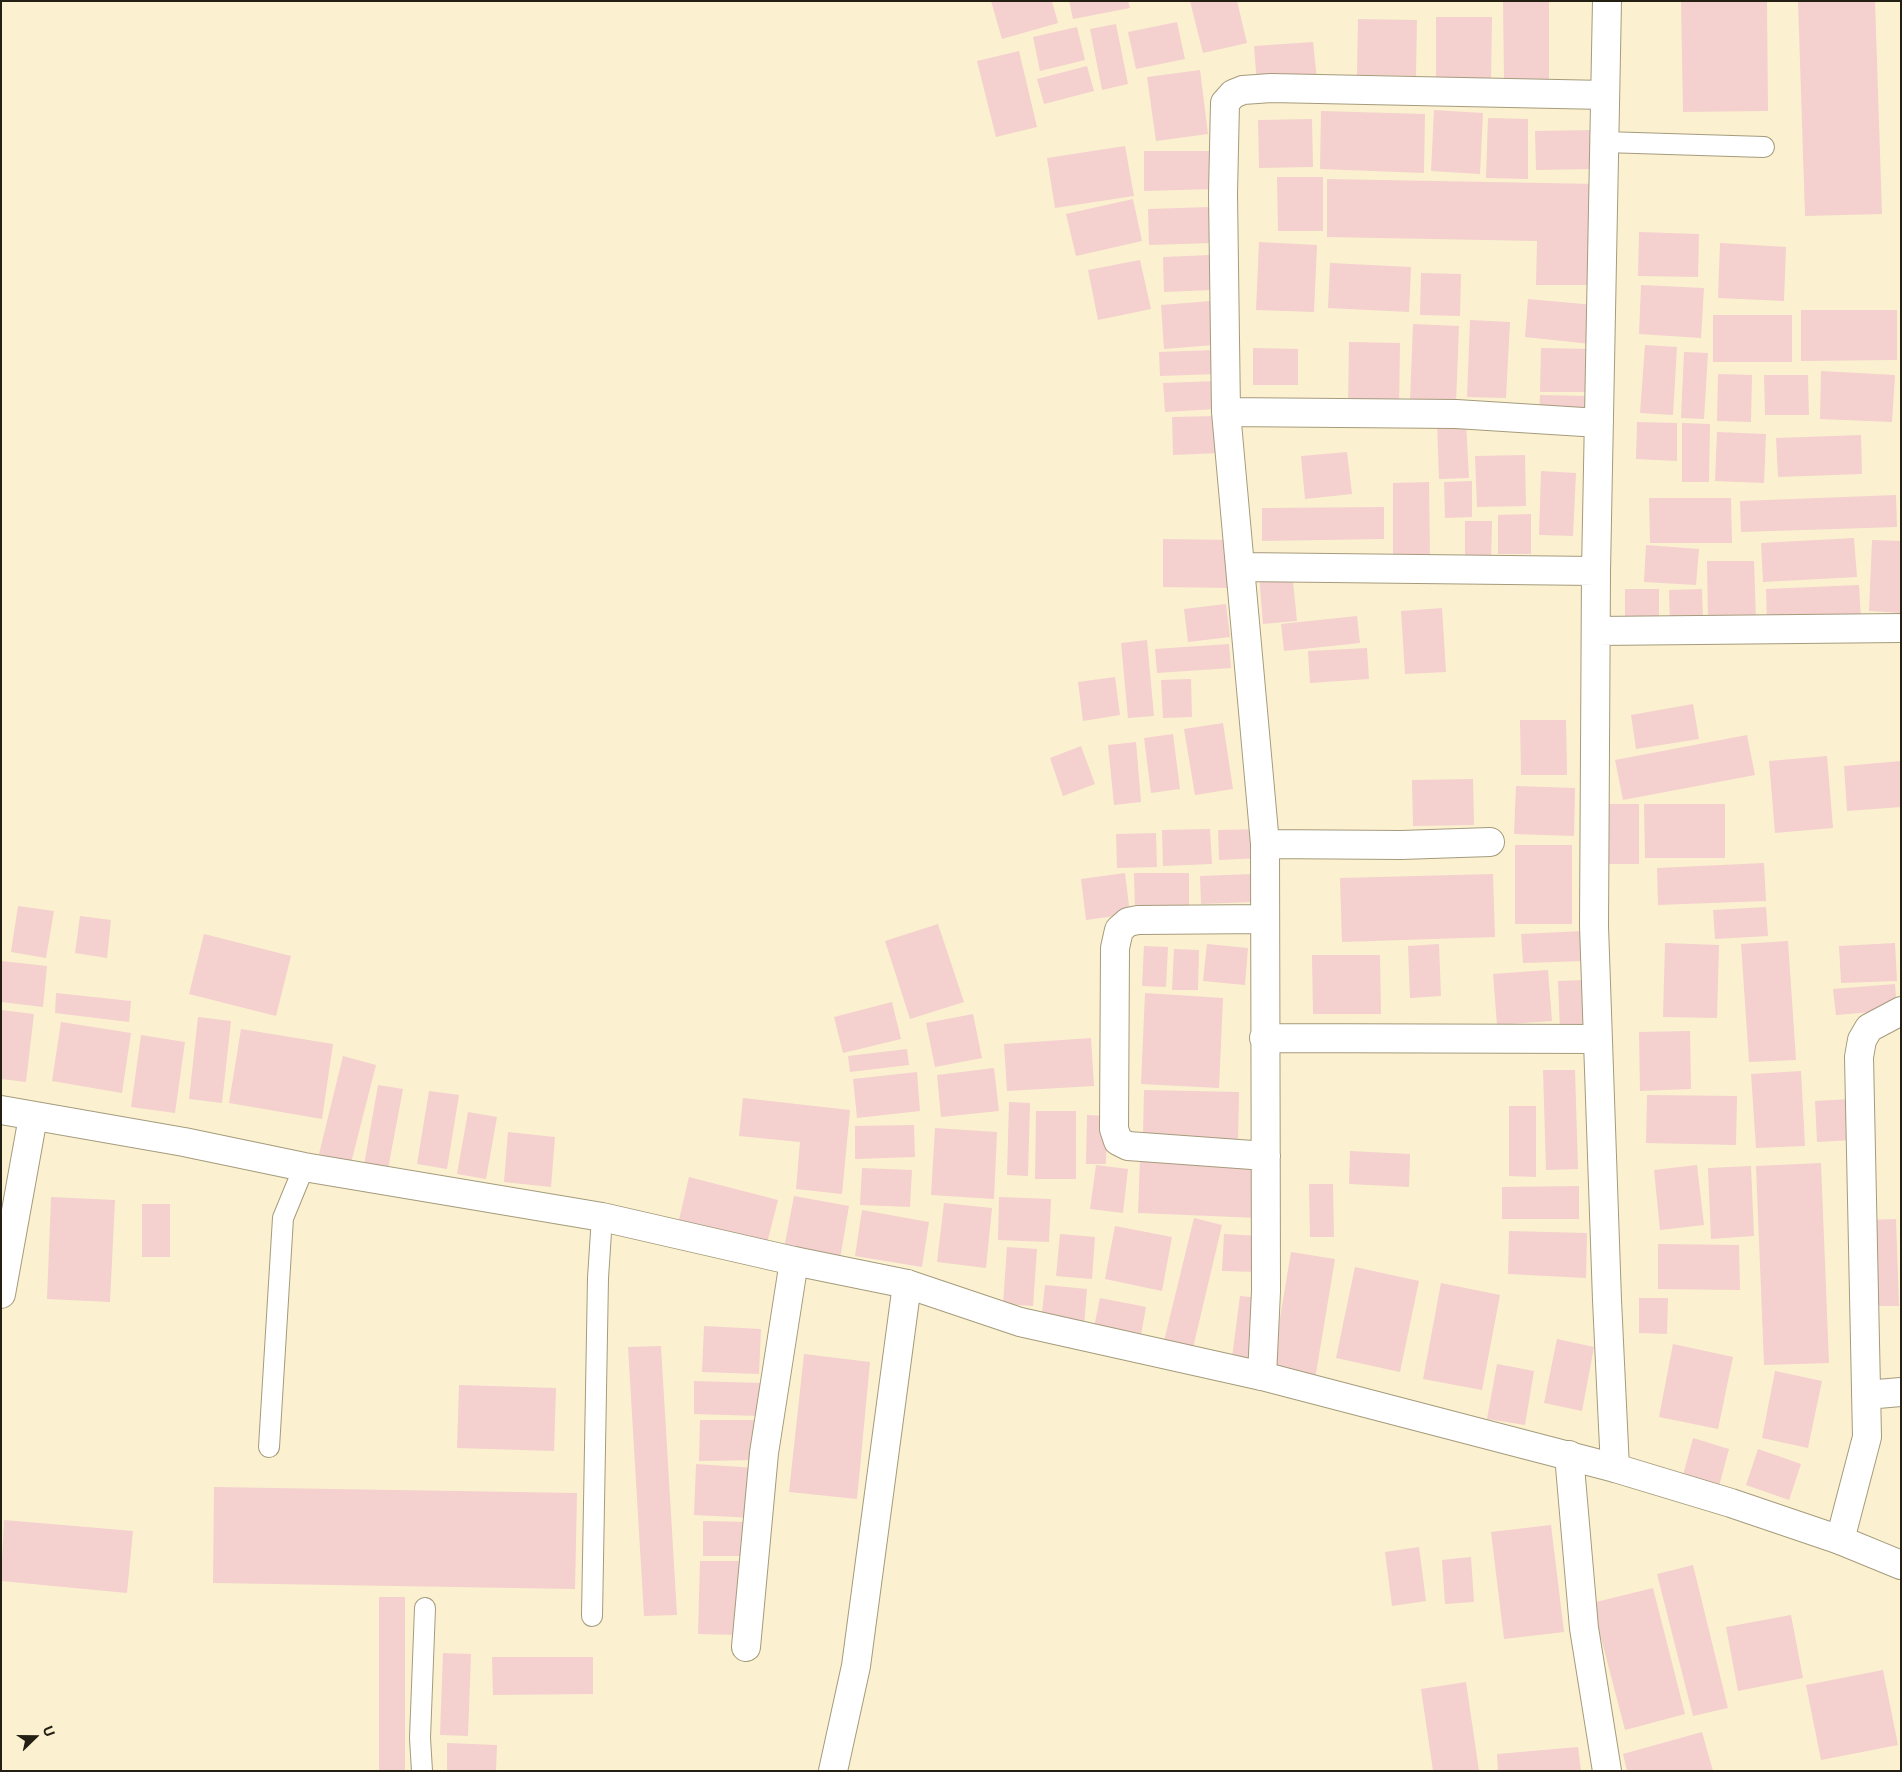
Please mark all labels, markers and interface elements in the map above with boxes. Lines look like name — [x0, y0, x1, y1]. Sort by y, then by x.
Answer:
north arrow — [10, 1712, 60, 1762]
text: U — [39, 1723, 60, 1740]

